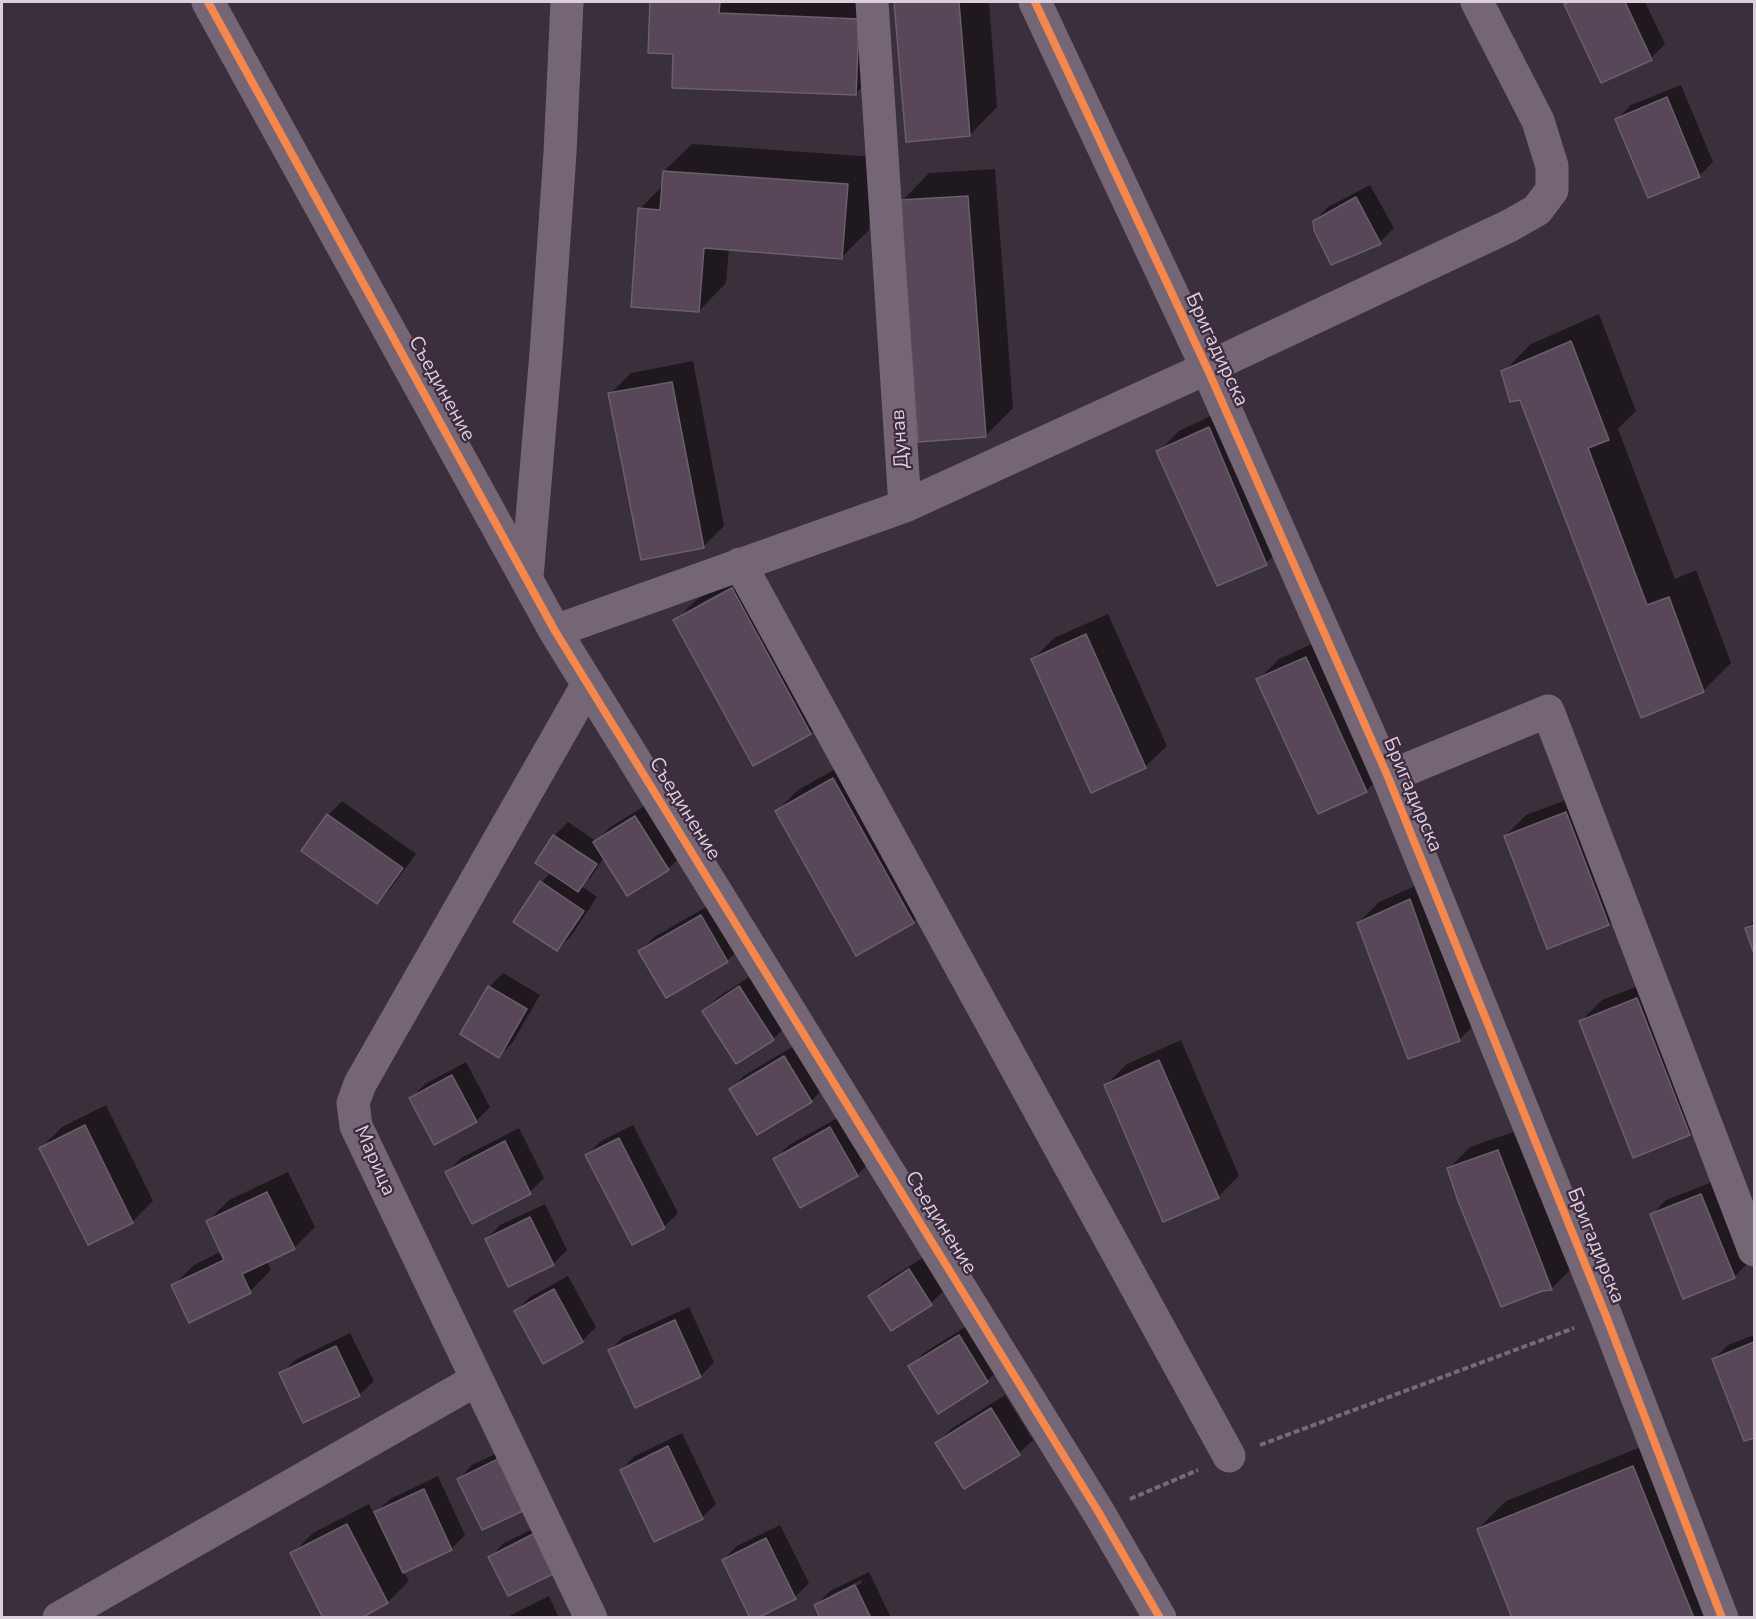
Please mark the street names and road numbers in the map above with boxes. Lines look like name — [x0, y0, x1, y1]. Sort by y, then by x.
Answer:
street label: Бригадирска — [1179, 289, 1253, 411]
street label: Съединение — [402, 332, 480, 446]
street label: Дунав — [887, 409, 915, 469]
street label: Бригадирска — [1377, 734, 1447, 856]
street label: Съединение — [643, 753, 725, 865]
street label: Марица — [348, 1122, 400, 1200]
street label: Съединение — [899, 1167, 981, 1279]
street label: Бригадирска — [1561, 1185, 1629, 1307]

